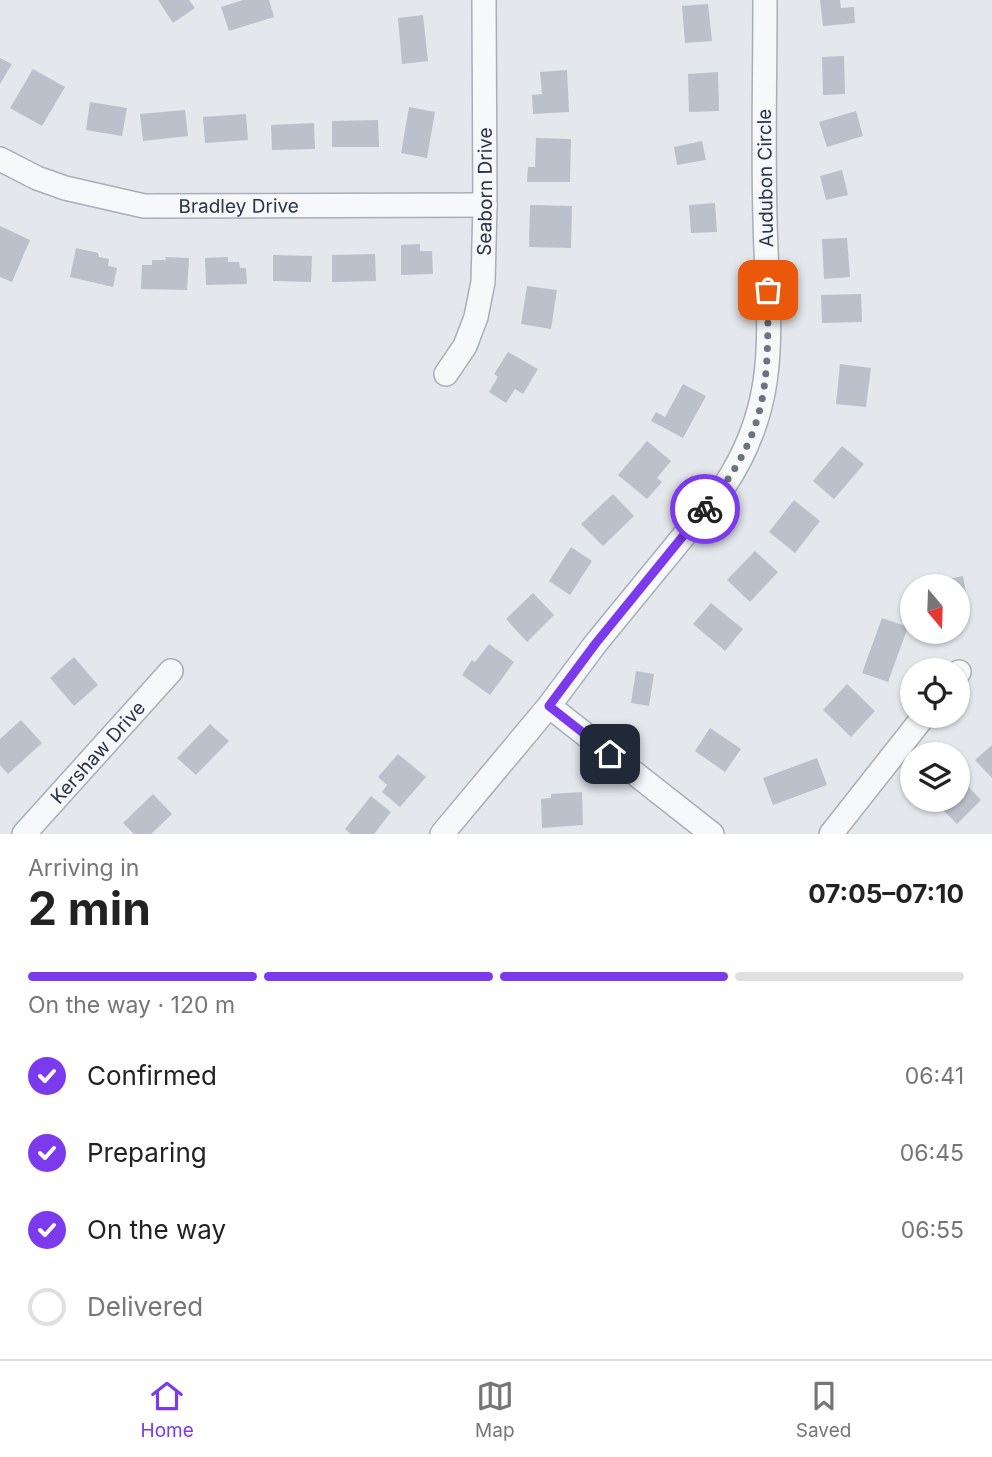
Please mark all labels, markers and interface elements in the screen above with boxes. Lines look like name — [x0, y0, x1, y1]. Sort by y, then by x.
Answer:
street label: Audubon Circle — [753, 108, 778, 248]
street label: Seaborn Drive — [473, 127, 497, 256]
street label: Bradley Drive — [178, 195, 299, 218]
pin — [738, 260, 798, 320]
icon: bag — [749, 271, 787, 309]
courier — [670, 474, 740, 544]
icon: bike — [686, 490, 724, 528]
north arrow — [900, 574, 970, 644]
map controls — [900, 574, 970, 812]
button: locate — [900, 658, 970, 728]
street label: Kershaw Drive — [46, 697, 150, 809]
pin — [580, 724, 640, 784]
icon: home — [591, 735, 629, 773]
button: layers — [900, 742, 970, 812]
text: Arriving in — [28, 854, 139, 882]
text: 07:05–07:10 — [808, 878, 964, 909]
text: 2 min — [28, 880, 151, 936]
text: On the way · 120 m — [28, 991, 235, 1019]
icon: check — [28, 1057, 66, 1095]
text: Confirmed — [87, 1060, 217, 1091]
text: 06:41 — [905, 1062, 964, 1090]
icon: check — [28, 1134, 66, 1172]
text: Preparing — [87, 1137, 207, 1168]
text: 06:45 — [900, 1139, 964, 1167]
icon: check — [28, 1211, 66, 1249]
text: On the way — [87, 1214, 226, 1245]
text: 06:55 — [901, 1216, 964, 1244]
text: Delivered — [87, 1291, 203, 1322]
tab: Home — [141, 1377, 194, 1442]
tab: Map — [475, 1377, 515, 1442]
tab: Saved — [796, 1377, 851, 1442]

